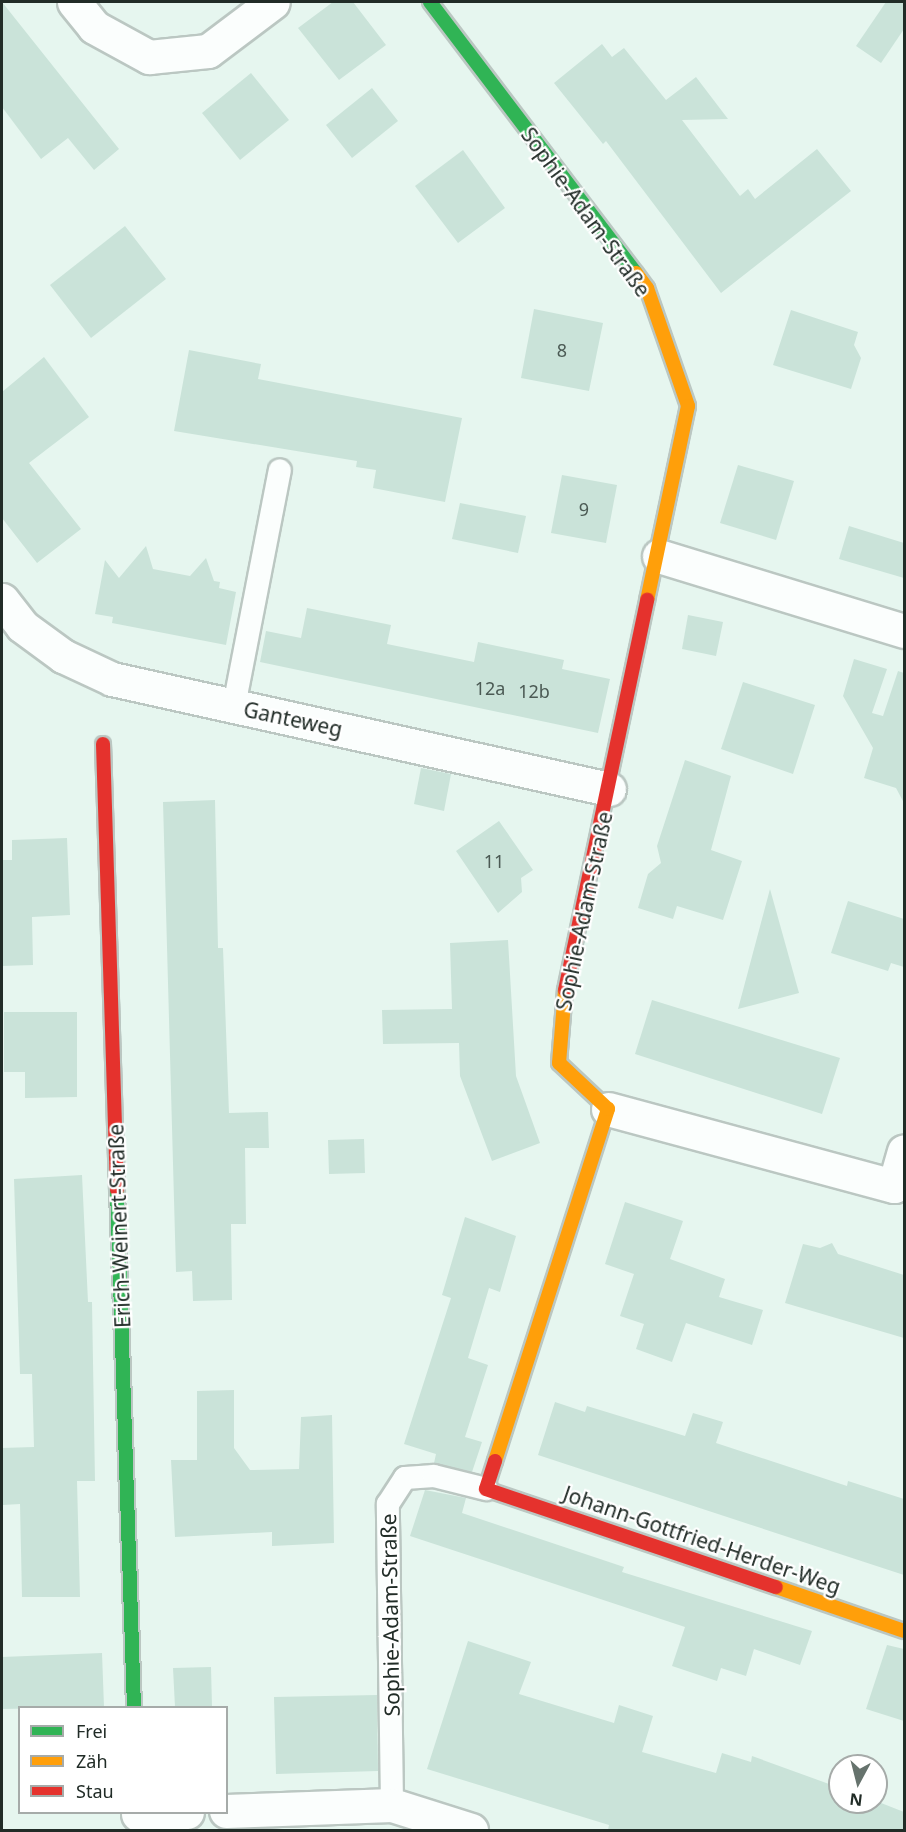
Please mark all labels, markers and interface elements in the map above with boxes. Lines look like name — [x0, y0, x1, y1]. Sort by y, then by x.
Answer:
street label: Sophie-Adam-Straße — [516, 123, 656, 301]
house number: 8 — [557, 339, 567, 361]
house number: 9 — [579, 498, 589, 520]
house number: 12a — [475, 677, 505, 699]
house number: 12b — [518, 680, 550, 702]
street label: Ganteweg — [241, 696, 345, 742]
street label: Sophie-Adam-Straße — [551, 809, 617, 1013]
house number: 11 — [484, 850, 504, 872]
street label: Erich-Weinert-Straße — [103, 1124, 135, 1328]
street label: Johann-Gottfried-Herder-Weg — [560, 1481, 844, 1599]
street label: Sophie-Adam-Straße — [376, 1513, 404, 1717]
legend — [18, 1706, 228, 1814]
text: Frei — [76, 1719, 107, 1743]
text: Zäh — [76, 1749, 108, 1773]
north arrow — [828, 1754, 888, 1814]
text: Stau — [76, 1779, 114, 1803]
text: N — [848, 1788, 864, 1812]

